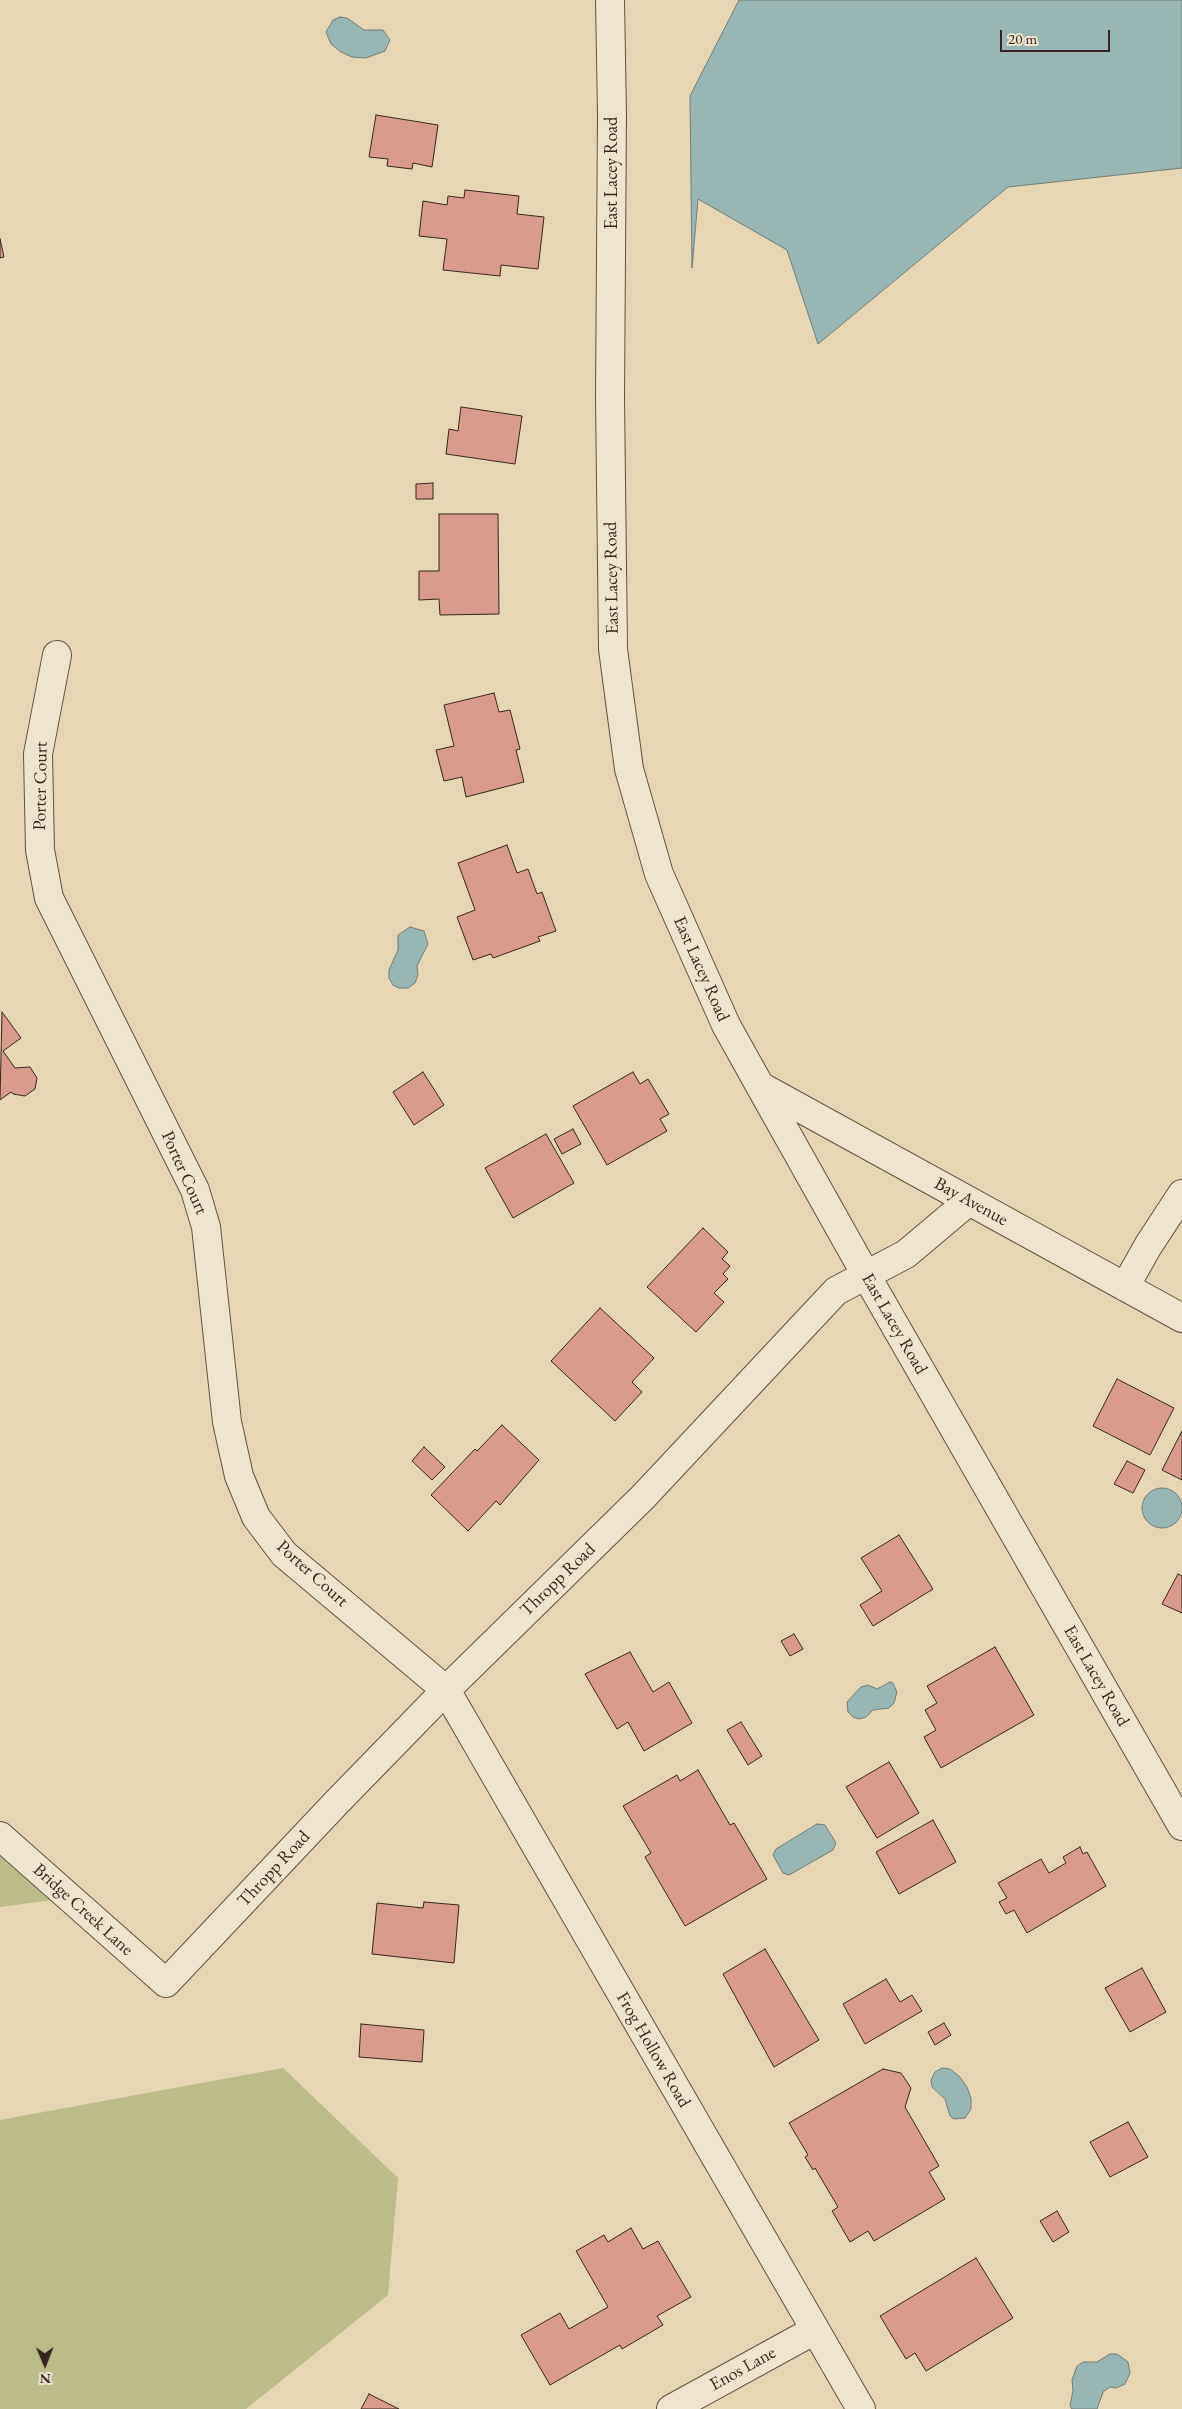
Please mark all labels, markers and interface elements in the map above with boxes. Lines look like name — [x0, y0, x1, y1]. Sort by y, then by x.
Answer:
scale bar — [1002, 20, 1112, 52]
text: 20 m — [1008, 29, 1037, 48]
street label: East Lacey Road — [601, 117, 623, 229]
street label: East Lacey Road — [600, 521, 624, 635]
street label: Porter Court — [29, 741, 53, 831]
street label: East Lacey Road — [668, 913, 734, 1025]
street label: Porter Court — [156, 1128, 212, 1218]
street label: Bay Avenue — [930, 1173, 1012, 1231]
street label: East Lacey Road — [856, 1270, 932, 1378]
street label: Porter Court — [272, 1536, 352, 1612]
street label: Thropp Road — [516, 1539, 600, 1621]
street label: East Lacey Road — [1058, 1622, 1134, 1730]
street label: Thropp Road — [233, 1826, 315, 1912]
street label: Bridge Creek Lane — [28, 1859, 138, 1961]
street label: Frog Hollow Road — [611, 1988, 695, 2112]
north arrow — [20, 2339, 70, 2389]
street label: Enos Lane — [706, 2342, 780, 2396]
text: N — [39, 2370, 51, 2388]

